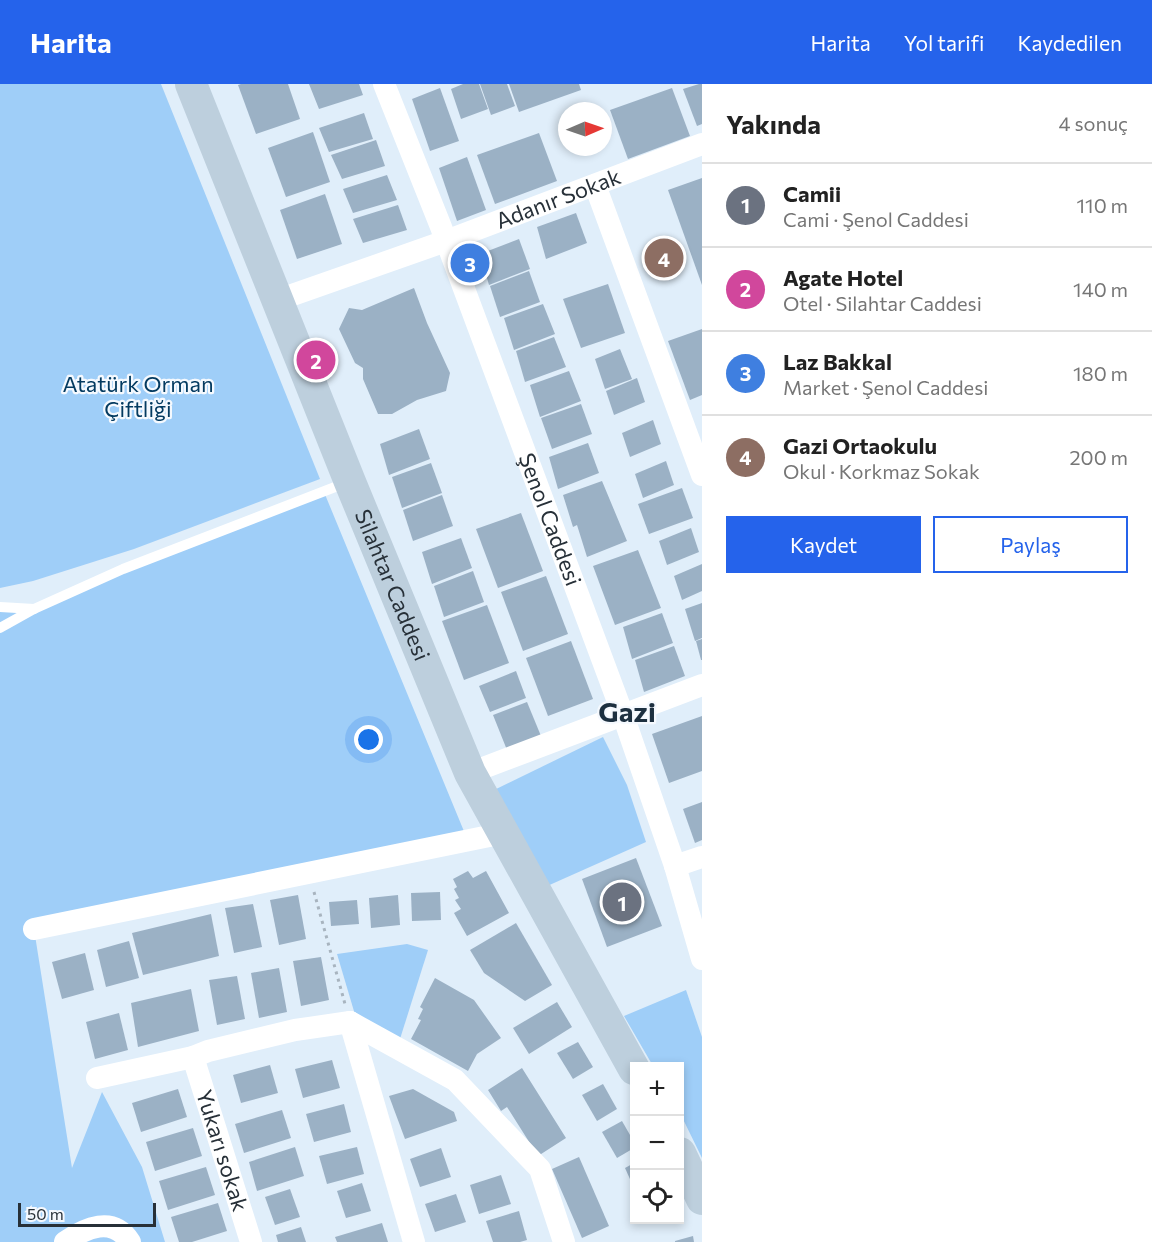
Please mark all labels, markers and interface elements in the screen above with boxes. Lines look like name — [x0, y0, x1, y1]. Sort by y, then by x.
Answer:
text: Harita — [30, 25, 112, 59]
text: Harita — [811, 30, 871, 55]
text: Yol tarifi — [904, 30, 984, 55]
text: Kaydedilen — [1017, 30, 1122, 55]
north arrow — [558, 102, 612, 156]
text: Yakında — [726, 108, 821, 139]
text: 4 sonuç — [1059, 111, 1128, 135]
street label: Adanır Sokak — [492, 162, 624, 234]
text: Camii — [783, 180, 841, 207]
text: 1 — [741, 193, 750, 217]
text: 110 m — [1077, 193, 1128, 217]
text: Cami · Şenol Caddesi — [783, 207, 969, 231]
pin: 4 — [644, 236, 684, 280]
pin: 3 — [450, 240, 490, 285]
text: Agate Hotel — [783, 264, 903, 291]
text: 2 — [740, 277, 751, 301]
text: 140 m — [1073, 277, 1128, 301]
text: Otel · Silahtar Caddesi — [783, 291, 982, 315]
pin: 2 — [296, 338, 336, 382]
text: Laz Bakkal — [783, 348, 892, 375]
text: 3 — [740, 361, 751, 385]
text: 180 m — [1073, 361, 1128, 385]
park label: Atatürk Orman Çiftliği — [62, 370, 214, 422]
text: Market · Şenol Caddesi — [783, 375, 988, 399]
text: Gazi Ortaokulu — [783, 432, 937, 459]
text: 4 — [739, 445, 752, 469]
text: 200 m — [1070, 445, 1128, 469]
street label: Şenol Caddesi — [514, 449, 588, 589]
text: Okul · Korkmaz Sokak — [783, 459, 980, 483]
street label: Silahtar Caddesi — [350, 505, 436, 664]
button: Kaydet — [726, 516, 921, 573]
button: Paylaş — [933, 516, 1128, 573]
district label: Gazi — [598, 694, 656, 728]
your location — [354, 725, 383, 754]
pin: 1 — [602, 880, 642, 924]
map controls — [630, 1062, 684, 1224]
button: + — [630, 1062, 684, 1116]
street label: Yukarı sokak — [191, 1086, 255, 1215]
button: − — [630, 1116, 684, 1170]
button: locate — [630, 1170, 684, 1224]
scale bar — [18, 1200, 156, 1228]
text: 50 m — [27, 1204, 64, 1223]

